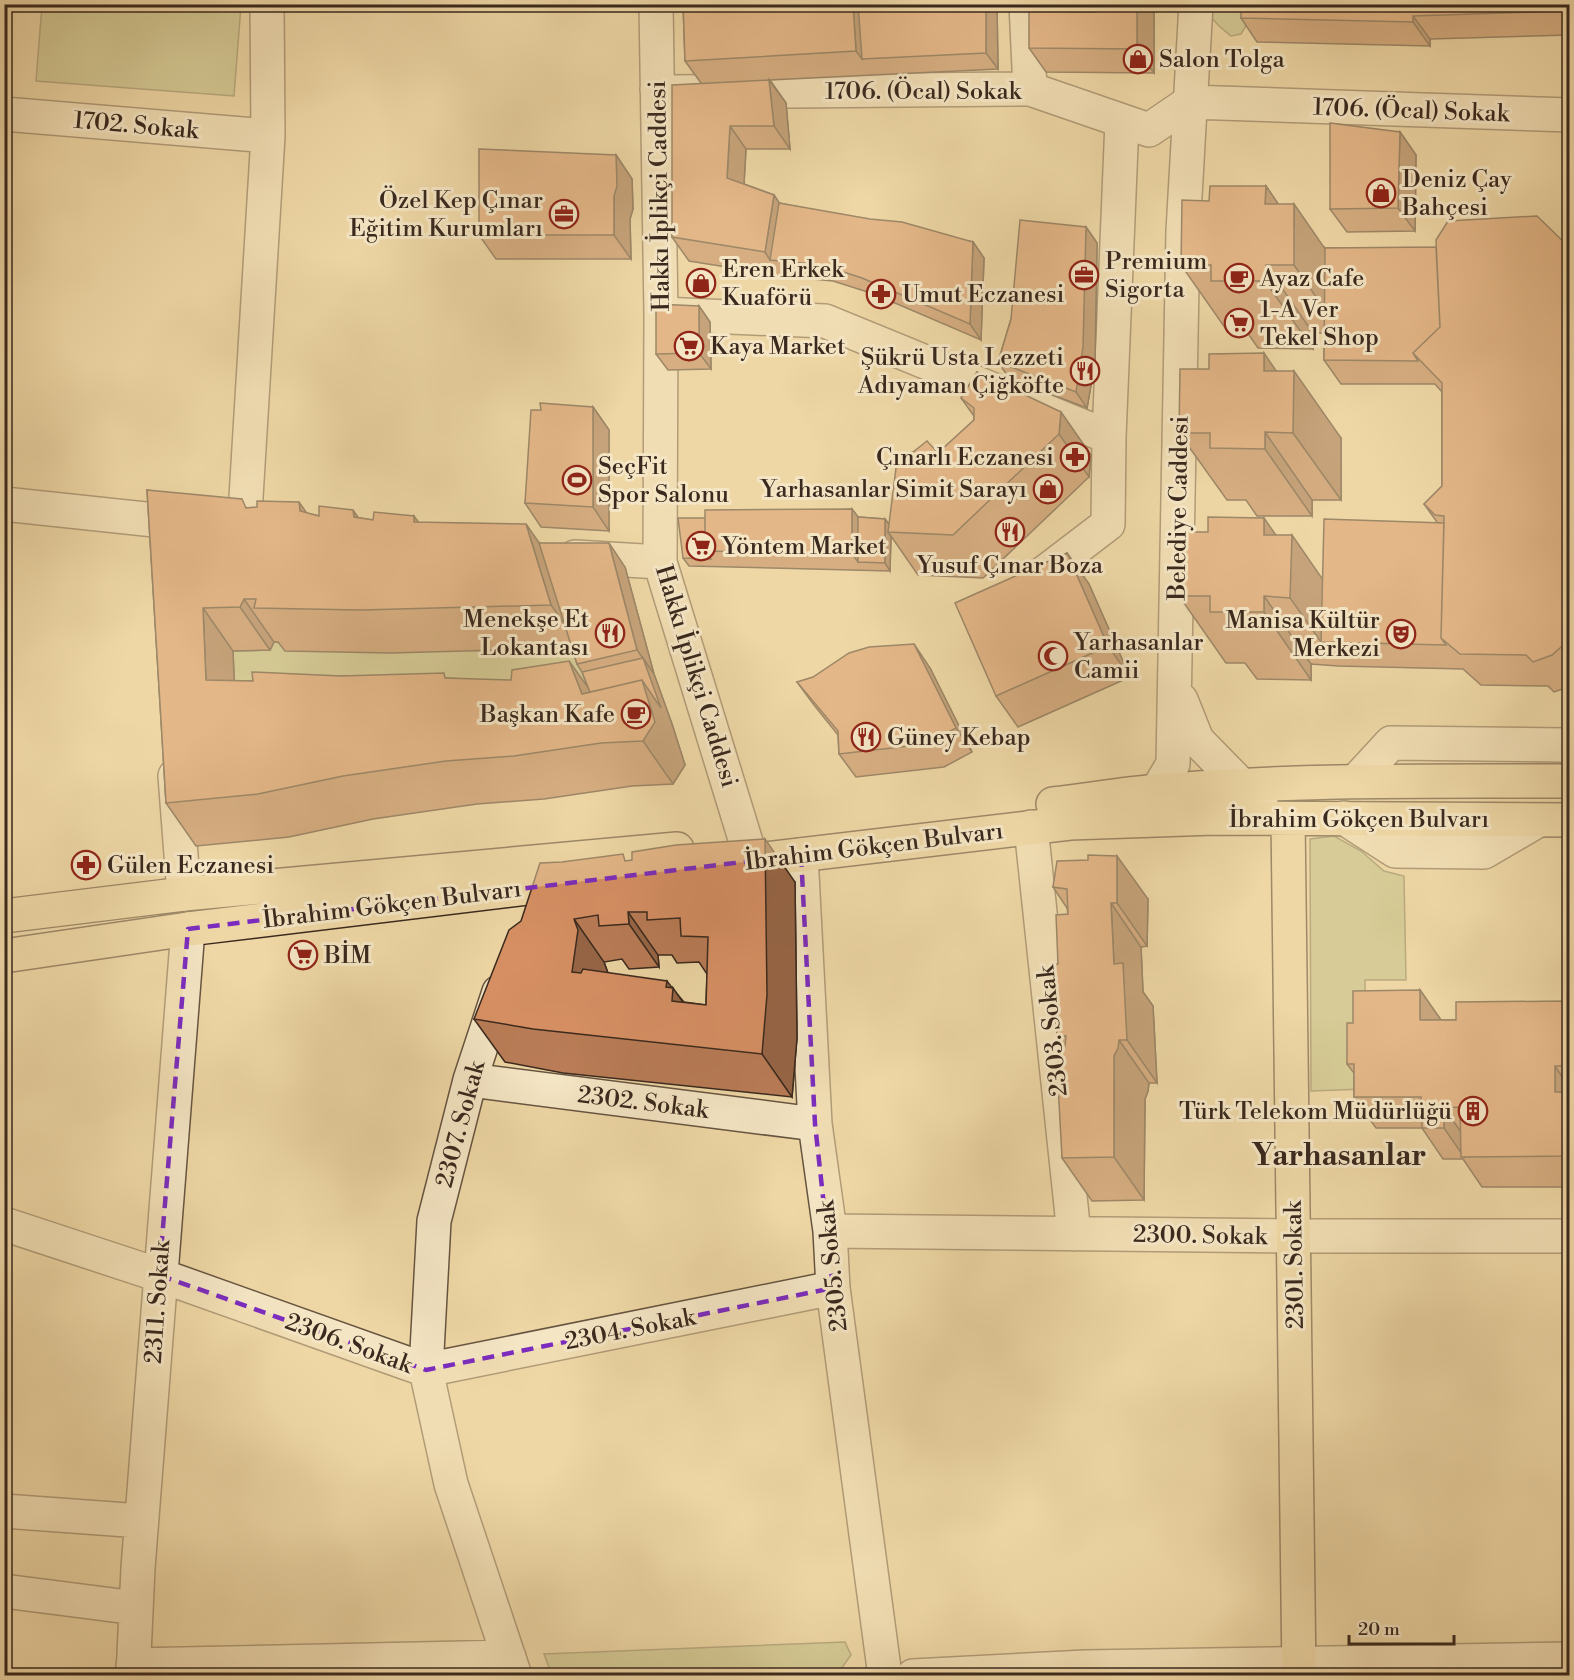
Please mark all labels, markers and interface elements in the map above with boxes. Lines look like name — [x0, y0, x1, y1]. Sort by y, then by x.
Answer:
shop icon: Salon Tolga — [1122, 43, 1154, 75]
place label: Salon Tolga — [1159, 45, 1285, 75]
street label: 1706. (Öcal) Sokak — [825, 76, 1023, 107]
street label: Hakkı İplikçi Caddesi — [642, 80, 677, 312]
street label: 1706. (Öcal) Sokak — [1312, 92, 1511, 129]
street label: 1702. Sokak — [72, 106, 201, 147]
place label: Deniz Çay Bahçesi — [1401, 165, 1512, 223]
shop icon: Deniz Çay Bahçesi — [1365, 177, 1397, 209]
place label: Özel Kep Çınar Eğitim Kurumları — [349, 185, 543, 244]
office icon: Özel Kep Çınar Eğitim Kurumları — [548, 198, 580, 230]
place label: Premium Sigorta — [1105, 247, 1207, 305]
place label: Eren Erkek Kuaförü — [722, 255, 845, 313]
office icon: Premium Sigorta — [1068, 259, 1100, 291]
cafe icon: Ayaz Cafe — [1223, 262, 1255, 294]
place label: Ayaz Cafe — [1259, 264, 1364, 294]
shop icon: Eren Erkek Kuaförü — [685, 267, 717, 299]
pharmacy icon: Umut Eczanesi — [865, 278, 897, 310]
place label: Umut Eczanesi — [902, 280, 1065, 310]
place label: 1-A Ver Tekel Shop — [1260, 295, 1379, 353]
supermarket icon: 1-A Ver Tekel Shop — [1223, 307, 1255, 339]
supermarket icon: Kaya Market — [673, 330, 705, 362]
place label: Kaya Market — [710, 332, 846, 362]
place label: Şükrü Usta Lezzeti Adıyaman Çiğköfte — [857, 343, 1064, 401]
restaurant icon: Şükrü Usta Lezzeti Adıyaman Çiğköfte — [1069, 355, 1101, 387]
street label: Belediye Caddesi — [1162, 415, 1196, 602]
pharmacy icon: Çınarlı Eczanesi — [1059, 441, 1091, 473]
place label: Çınarlı Eczanesi — [876, 443, 1054, 473]
place label: SeçFit Spor Salonu — [598, 452, 729, 510]
sports icon: SeçFit Spor Salonu — [561, 464, 593, 496]
shop icon: Yarhasanlar Simit Sarayı — [1032, 473, 1064, 505]
place label: Yarhasanlar Simit Sarayı — [759, 475, 1027, 505]
restaurant icon: Yusuf Çınar Boza — [994, 516, 1026, 548]
supermarket icon: Yöntem Market — [685, 530, 717, 562]
place label: Yöntem Market — [720, 532, 887, 562]
place label: Yusuf Çınar Boza — [915, 551, 1104, 581]
street label: Hakkı İplikçi Caddesi — [648, 561, 745, 791]
place label: Menekşe Et Lokantası — [463, 605, 590, 663]
place label: Manisa Kültür Merkezi — [1226, 606, 1380, 664]
restaurant icon: Menekşe Et Lokantası — [594, 617, 626, 649]
theatre icon: Manisa Kültür Merkezi — [1385, 618, 1417, 650]
place label: Yarhasanlar Camii — [1072, 628, 1204, 686]
mosque icon: Yarhasanlar Camii — [1037, 640, 1069, 672]
cafe icon: Başkan Kafe — [620, 698, 652, 730]
place label: Başkan Kafe — [479, 700, 615, 730]
restaurant icon: Güney Kebap — [850, 721, 882, 753]
place label: Güney Kebap — [887, 723, 1031, 753]
street label: İbrahim Gökçen Bulvarı — [1229, 804, 1489, 835]
street label: İbrahim Gökçen Bulvarı — [743, 815, 1005, 878]
pharmacy icon: Gülen Eczanesi — [70, 849, 102, 881]
place label: Gülen Eczanesi — [107, 851, 274, 881]
street label: İbrahim Gökçen Bulvarı — [261, 873, 523, 936]
supermarket icon: BİM — [287, 939, 319, 971]
place label: BİM — [323, 940, 371, 971]
street label: 2303. Sokak — [1031, 962, 1075, 1098]
street label: 2307. Sokak — [430, 1056, 493, 1191]
street label: 2302. Sokak — [576, 1080, 712, 1126]
building icon: Türk Telekom Müdürlüğü — [1457, 1095, 1489, 1127]
place label: Türk Telekom Müdürlüğü — [1179, 1097, 1452, 1127]
district label: Yarhasanlar — [1251, 1137, 1427, 1175]
street label: 2305. Sokak — [811, 1197, 855, 1333]
street label: 2301. Sokak — [1279, 1199, 1311, 1329]
street label: 2300. Sokak — [1133, 1220, 1269, 1252]
street label: 2311. Sokak — [139, 1238, 177, 1365]
street label: 2304. Sokak — [562, 1302, 700, 1357]
street label: 2306. Sokak — [281, 1307, 418, 1381]
scale bar — [1349, 1608, 1454, 1646]
text: 20 m — [1358, 1618, 1400, 1641]

